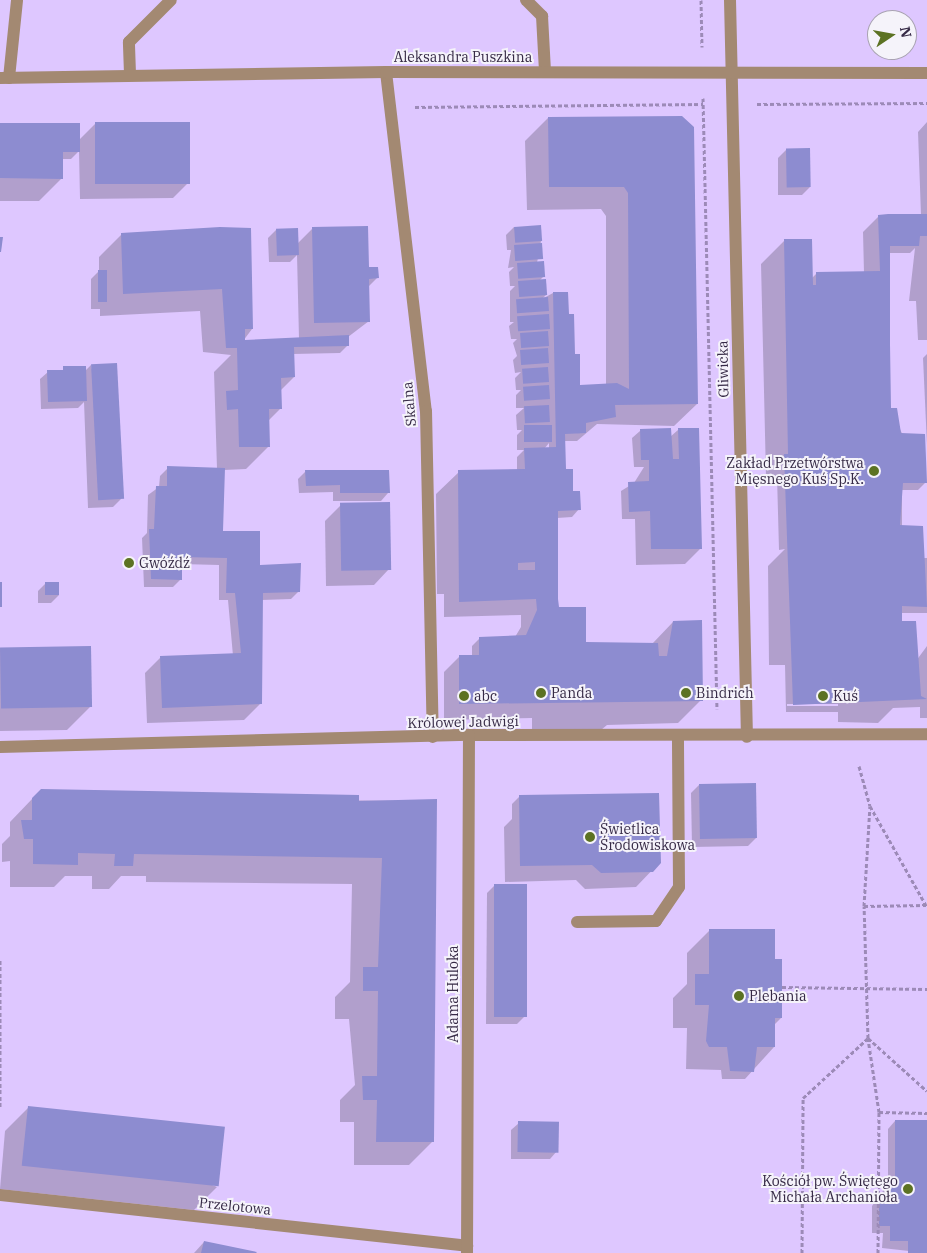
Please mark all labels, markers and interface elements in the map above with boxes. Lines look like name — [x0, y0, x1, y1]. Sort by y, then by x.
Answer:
north arrow — [867, 10, 917, 60]
text: N — [896, 25, 916, 39]
street label: Aleksandra Puszkina — [394, 49, 532, 65]
street label: Gliwicka — [714, 340, 732, 398]
street label: Skalna — [399, 381, 419, 427]
place label: Zakład Przetwórstwa Mięsnego Kuś Sp.K. — [726, 455, 864, 488]
marker: Zakład Przetwórstwa Mięsnego Kuś Sp.K. — [868, 465, 880, 477]
place label: Gwóźdź — [139, 555, 190, 571]
marker: Gwóźdź — [123, 557, 135, 569]
place label: Panda — [551, 685, 592, 701]
place label: Bindrich — [696, 685, 754, 701]
marker: Panda — [535, 687, 547, 699]
marker: Bindrich — [680, 687, 692, 699]
place label: abc — [474, 688, 497, 704]
place label: Kuś — [833, 688, 858, 704]
marker: abc — [458, 690, 470, 702]
marker: Kuś — [817, 690, 829, 702]
street label: Królowej Jadwigi — [407, 713, 519, 731]
place label: Świetlica Środowiskowa — [600, 821, 695, 854]
marker: Świetlica Środowiskowa — [584, 831, 596, 843]
street label: Adama Huloka — [445, 945, 461, 1043]
place label: Plebania — [749, 988, 807, 1004]
marker: Plebania — [733, 990, 745, 1002]
place label: Kościół pw. Świętego Michała Archanioła — [762, 1173, 898, 1206]
marker: Kościół pw. Świętego Michała Archanioła — [902, 1183, 914, 1195]
street label: Przelotowa — [198, 1194, 272, 1218]

